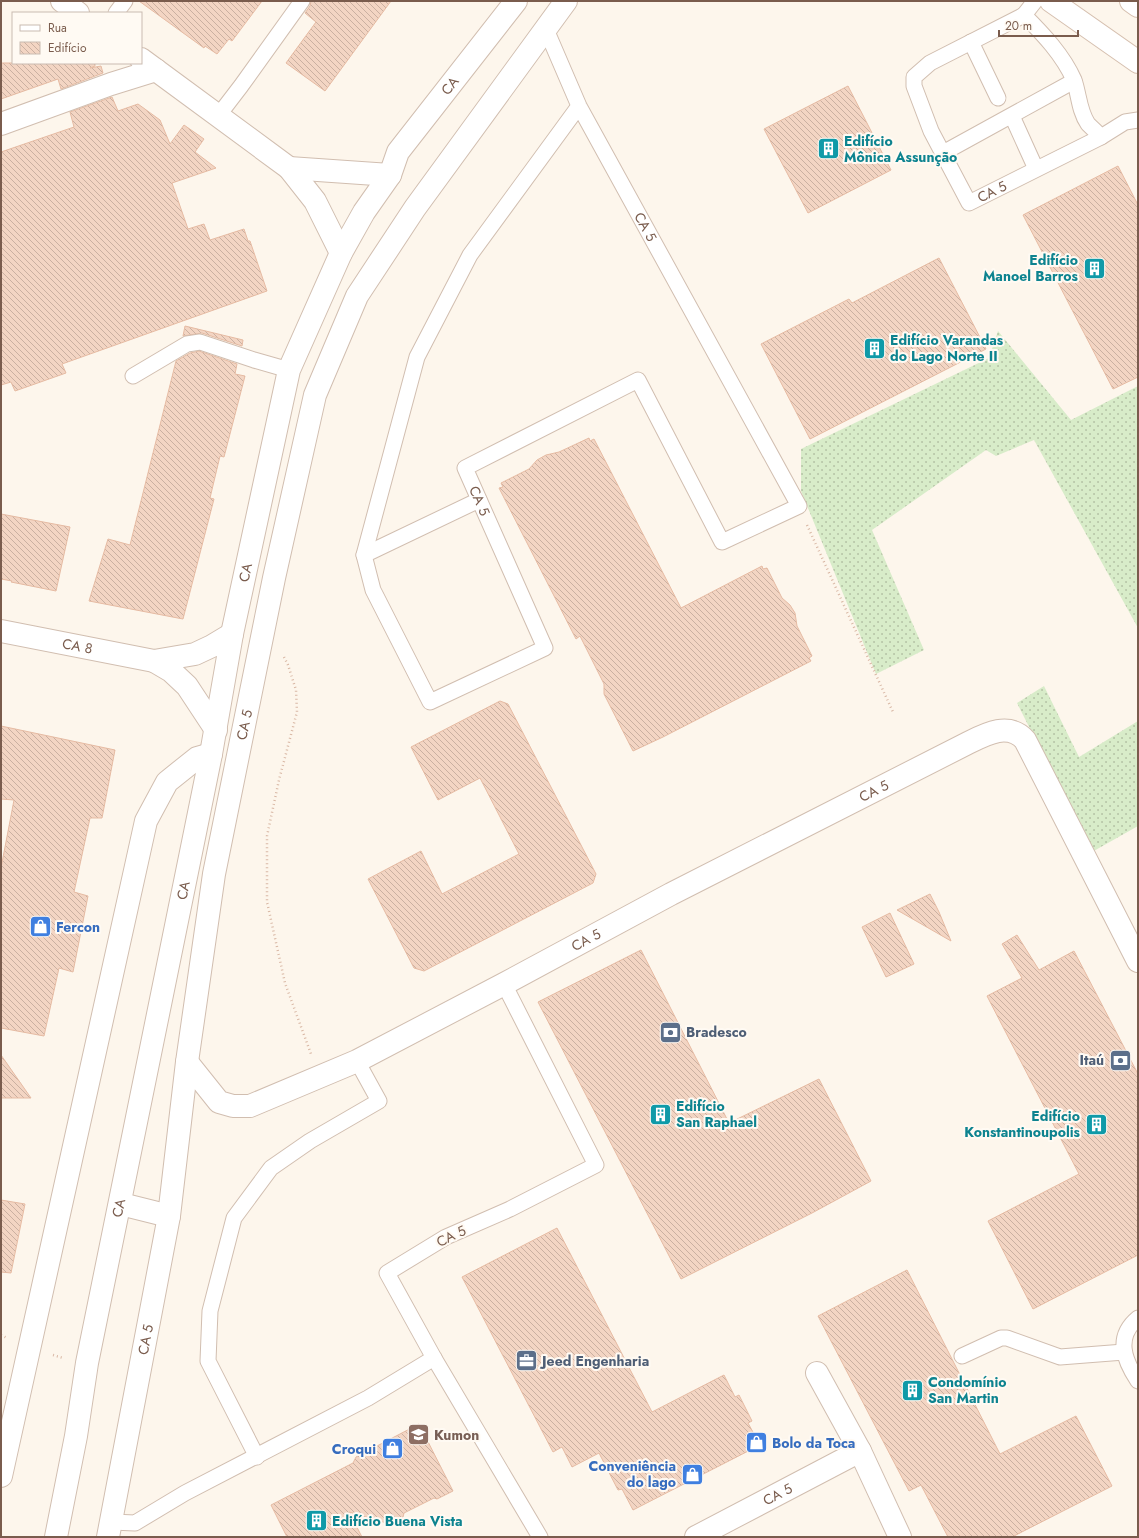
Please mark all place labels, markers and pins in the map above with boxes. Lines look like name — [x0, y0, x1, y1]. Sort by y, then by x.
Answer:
place label: Edifício Mônica Assunção — [844, 131, 957, 167]
building icon: Edifício Mônica Assunção — [815, 136, 841, 162]
place label: Edifício Manoel Barros — [983, 250, 1079, 286]
building icon: Edifício Manoel Barros — [1081, 255, 1107, 281]
place label: Edifício Varandas do Lago Norte II — [890, 330, 1004, 366]
building icon: Edifício Varandas do Lago Norte II — [862, 335, 888, 361]
shop icon: Fercon — [28, 914, 54, 940]
place label: Fercon — [56, 917, 100, 937]
bank icon: Bradesco — [658, 1019, 684, 1045]
place label: Bradesco — [686, 1022, 747, 1042]
bank icon: Itaú — [1107, 1047, 1133, 1073]
place label: Itaú — [1079, 1050, 1104, 1070]
place label: Edifício San Raphael — [676, 1096, 757, 1132]
building icon: Edifício San Raphael — [647, 1101, 673, 1127]
place label: Edifício Konstantinoupolis — [964, 1106, 1081, 1142]
building icon: Edifício Konstantinoupolis — [1083, 1111, 1109, 1137]
office icon: Jeed Engenharia — [514, 1348, 540, 1374]
place label: Jeed Engenharia — [539, 1351, 649, 1371]
place label: Condomínio San Martin — [928, 1372, 1007, 1408]
building icon: Condomínio San Martin — [899, 1377, 925, 1403]
school or university icon: Kumon — [405, 1422, 431, 1448]
place label: Kumon — [434, 1425, 479, 1445]
shop icon: Bolo da Toca — [744, 1430, 770, 1456]
place label: Bolo da Toca — [772, 1433, 855, 1453]
shop icon: Croqui — [379, 1436, 405, 1462]
place label: Croqui — [332, 1439, 376, 1459]
place label: Conveniência do lago — [588, 1456, 676, 1492]
shop icon: Conveniência do lago — [679, 1461, 705, 1487]
building icon: Edifício Buena Vista — [303, 1508, 329, 1534]
place label: Edifício Buena Vista — [332, 1511, 463, 1531]

